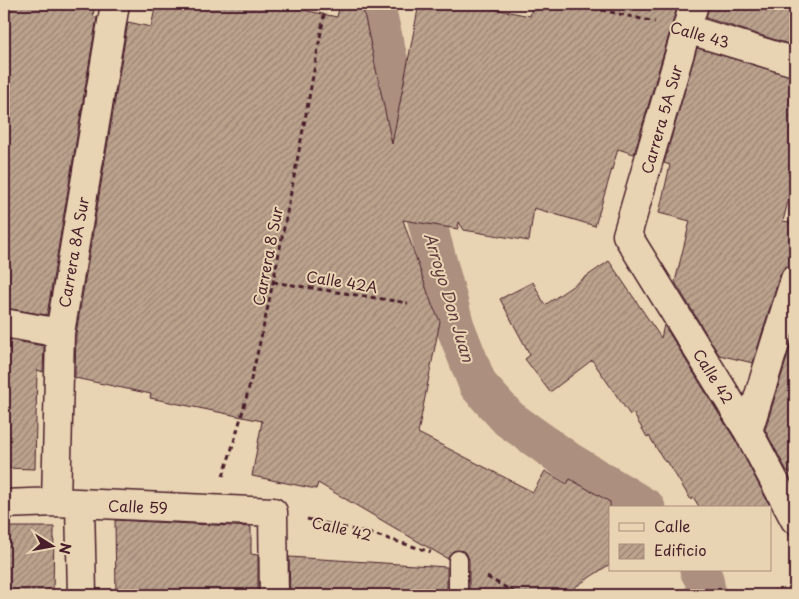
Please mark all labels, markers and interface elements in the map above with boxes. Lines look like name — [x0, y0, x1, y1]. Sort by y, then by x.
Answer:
street label: Calle 43 — [668, 15, 732, 53]
street label: Carrera 5A Sur — [634, 62, 688, 176]
street label: Carrera 8A Sur — [52, 195, 94, 309]
street label: Carrera 8 Sur — [246, 204, 288, 308]
water label: Arroyo Don Juan — [419, 229, 481, 365]
street label: Calle 42A — [305, 264, 379, 298]
street label: Calle 42 — [688, 344, 740, 408]
street label: Calle 59 — [108, 493, 168, 519]
legend — [609, 506, 772, 572]
street label: Calle 42 — [310, 510, 374, 546]
text: Calle — [654, 514, 691, 537]
north arrow — [28, 522, 78, 572]
text: Edificio — [654, 538, 707, 561]
text: N — [54, 541, 77, 556]

